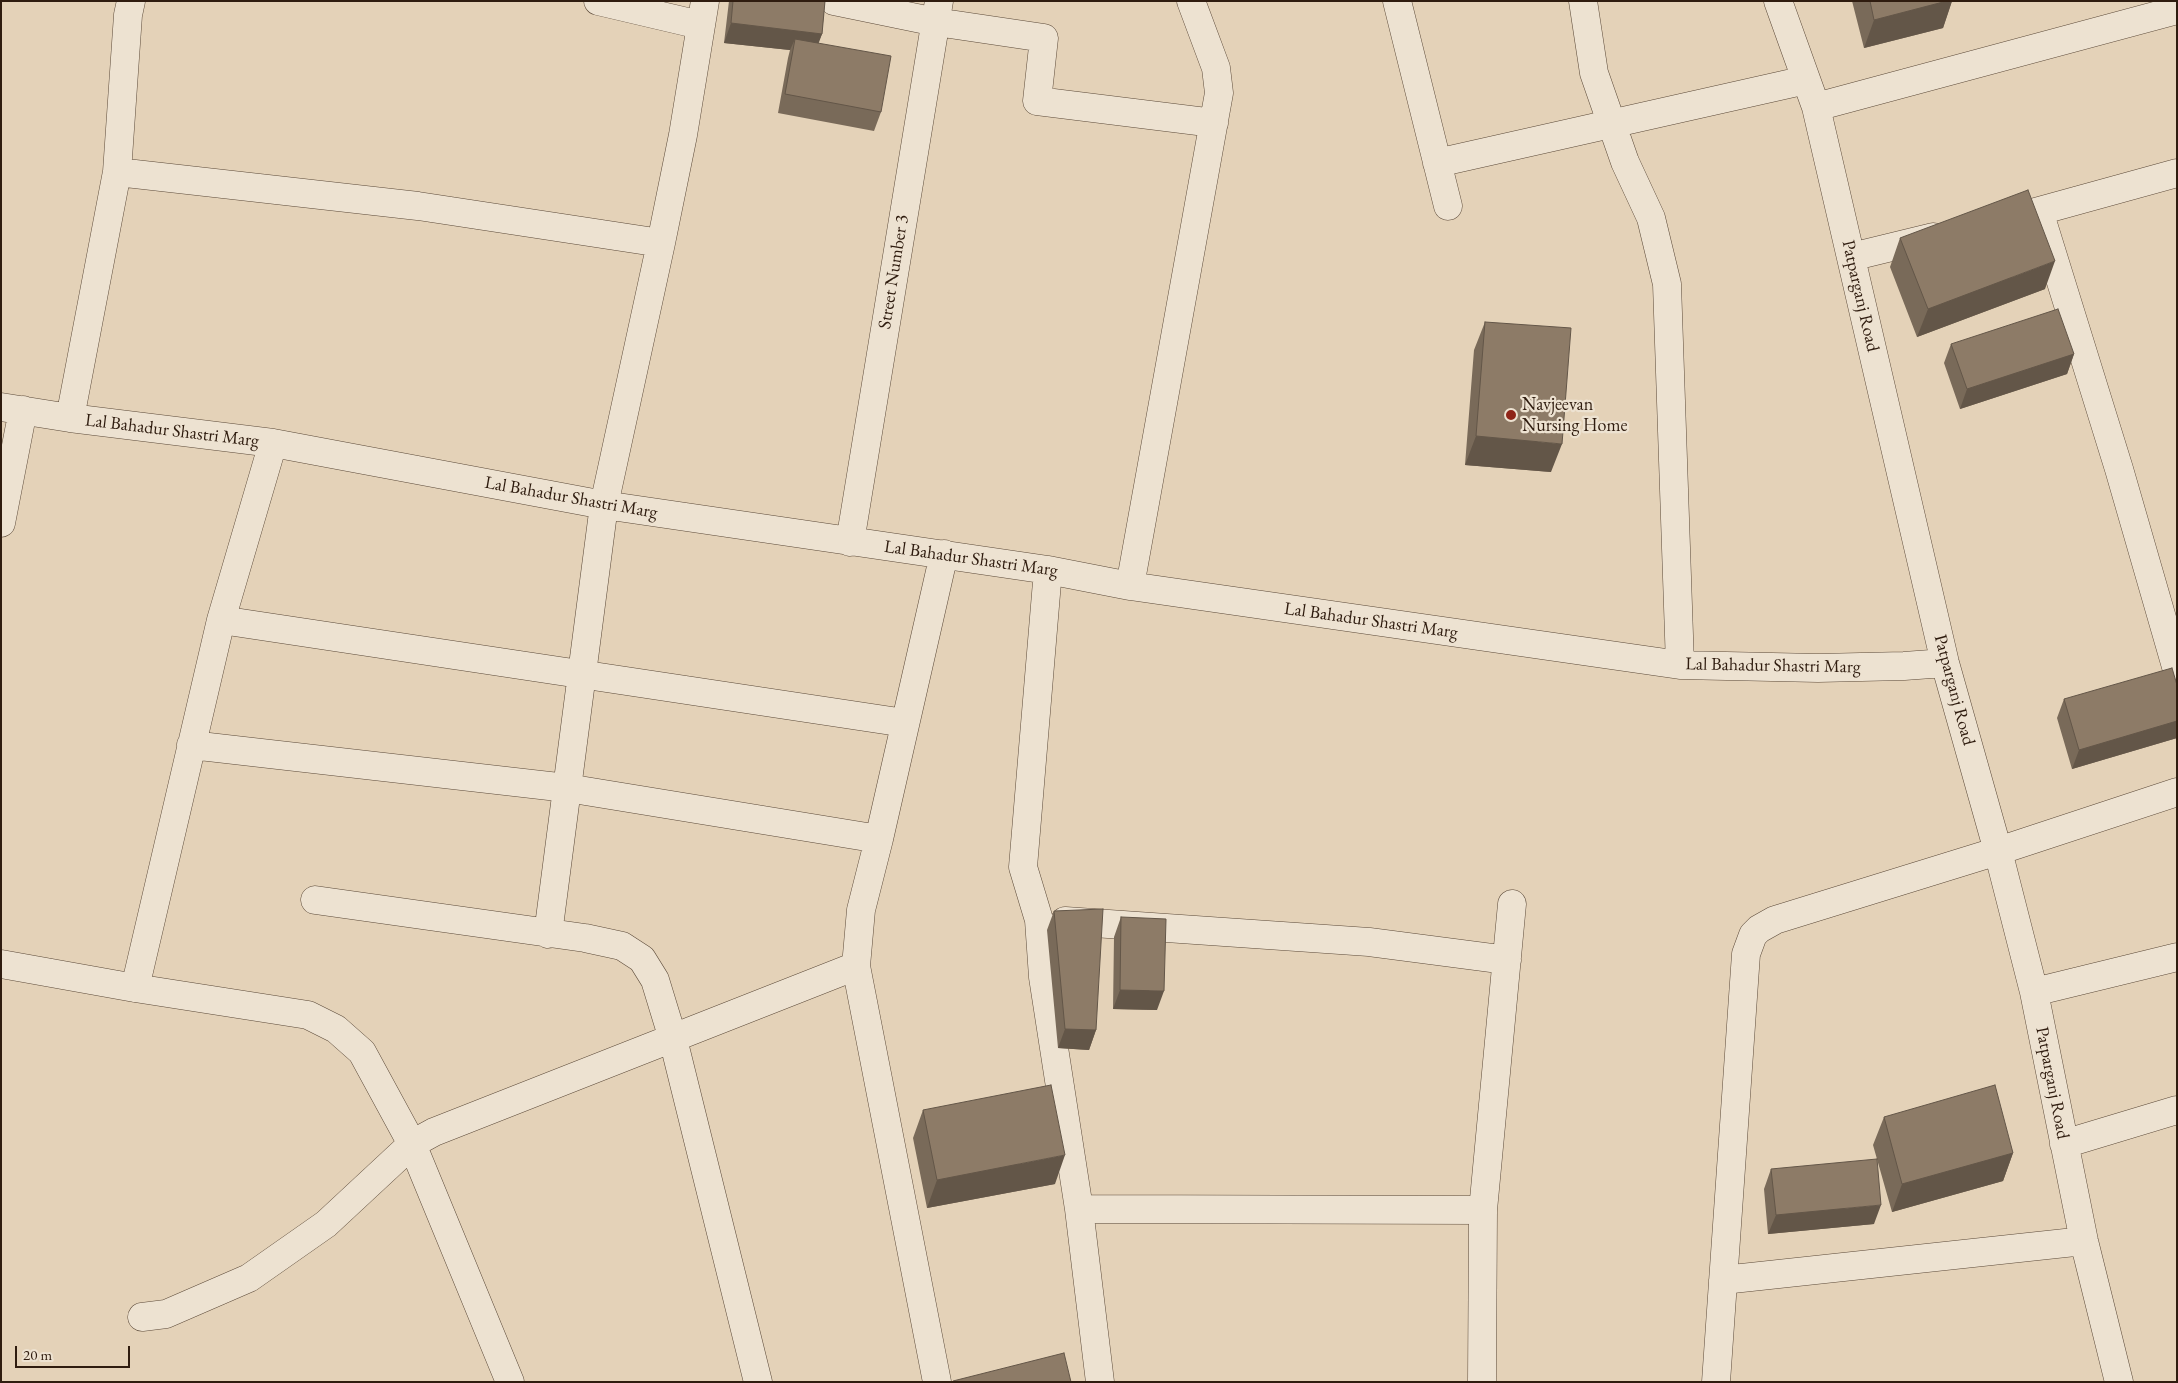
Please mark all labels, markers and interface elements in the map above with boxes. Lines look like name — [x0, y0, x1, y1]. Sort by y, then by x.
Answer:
street label: Street Number 3 — [874, 213, 914, 331]
street label: Patparganj Road — [1837, 238, 1883, 354]
place label: Navjeevan Nursing Home — [1522, 394, 1627, 436]
marker: Navjeevan Nursing Home — [1504, 408, 1518, 422]
street label: Lal Bahadur Shastri Marg — [84, 410, 260, 452]
street label: Lal Bahadur Shastri Marg — [483, 472, 659, 524]
street label: Lal Bahadur Shastri Marg — [883, 536, 1059, 582]
street label: Lal Bahadur Shastri Marg — [1283, 598, 1459, 644]
street label: Patparganj Road — [1929, 632, 1979, 748]
street label: Lal Bahadur Shastri Marg — [1685, 654, 1861, 678]
street label: Patparganj Road — [2031, 1025, 2073, 1141]
scale bar — [18, 1336, 132, 1368]
text: 20 m — [23, 1345, 52, 1364]

